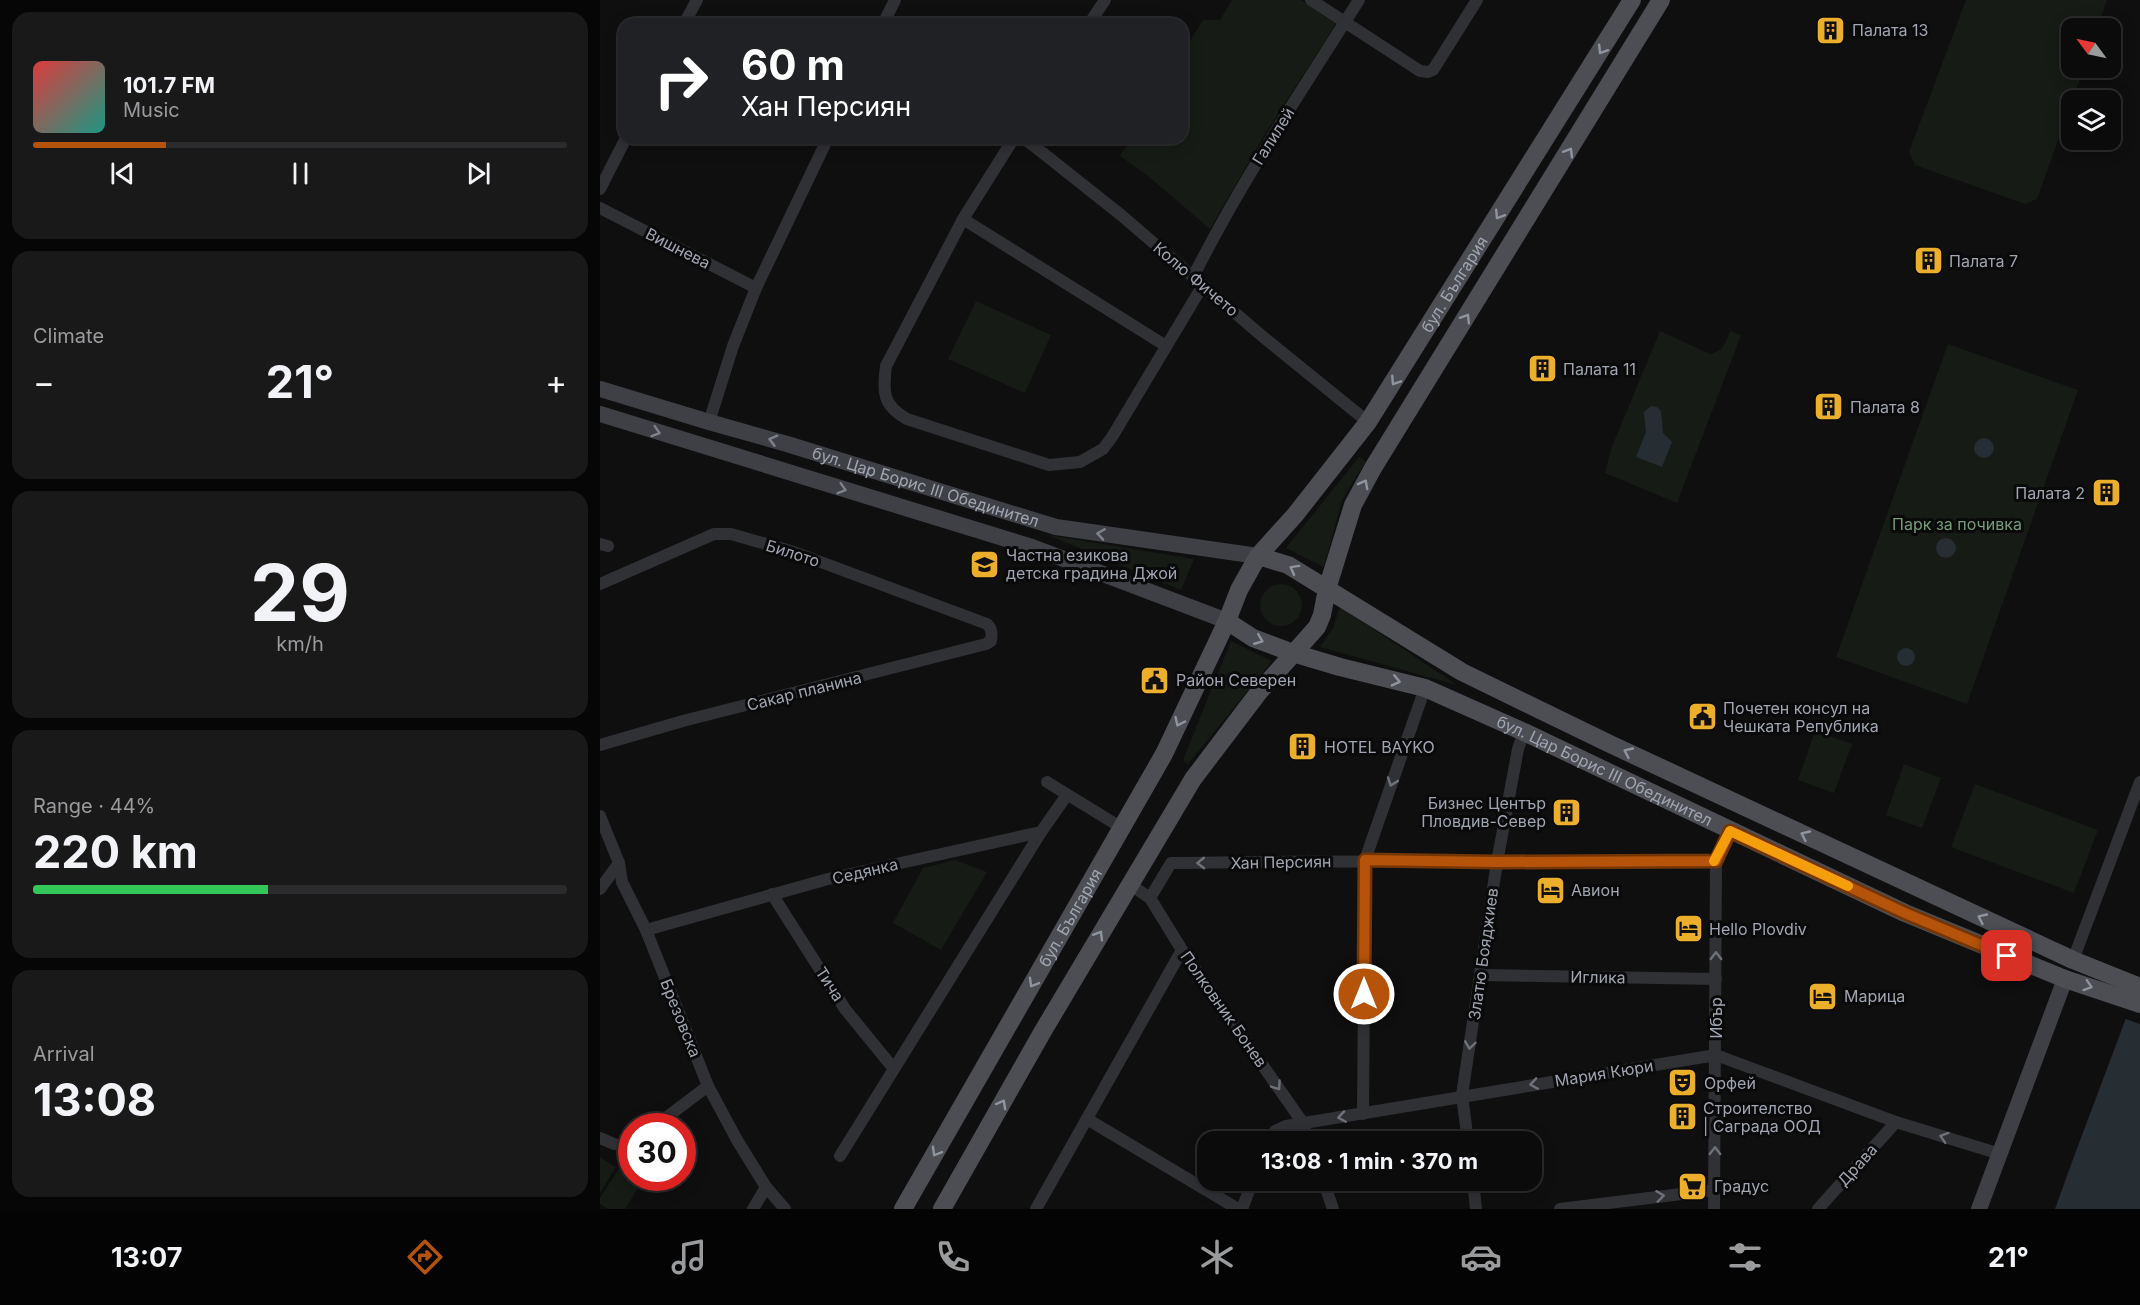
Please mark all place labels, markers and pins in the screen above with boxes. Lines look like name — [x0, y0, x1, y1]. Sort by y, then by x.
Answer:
building icon: Палата 13 — [1815, 14, 1847, 46]
place label: Палата 13 — [1852, 20, 1928, 40]
building icon: Палата 7 — [1912, 245, 1944, 277]
place label: Палата 7 — [1949, 251, 2018, 271]
building icon: Палата 11 — [1526, 353, 1558, 385]
place label: Палата 11 — [1563, 359, 1636, 379]
building icon: Палата 8 — [1813, 391, 1845, 423]
place label: Палата 8 — [1850, 397, 1920, 417]
building icon: Палата 2 — [2090, 477, 2122, 509]
place label: Палата 2 — [2015, 483, 2085, 503]
place label: Частна езикова детска градина Джой — [1006, 545, 1177, 583]
school or university icon: Частна езикова детска градина Джой — [969, 548, 1001, 580]
public building icon: Район Северен — [1139, 664, 1171, 696]
place label: Район Северен — [1176, 670, 1296, 690]
place label: Почетен консул на Чешката Република — [1723, 698, 1879, 736]
public building icon: Почетен консул на Чешката Република — [1686, 701, 1718, 733]
building icon: HOTEL BAYKO — [1287, 731, 1319, 763]
place label: HOTEL BAYKO — [1324, 737, 1435, 757]
place label: Бизнес Център Пловдив-Север — [1421, 793, 1546, 831]
building icon: Бизнес Център Пловдив-Север — [1551, 796, 1583, 828]
hotel icon: Авион — [1534, 874, 1566, 906]
place label: Авион — [1571, 880, 1620, 900]
hotel icon: Hello Plovdiv — [1672, 913, 1704, 945]
place label: Hello Plovdiv — [1709, 919, 1807, 939]
pin — [1981, 930, 2032, 981]
hotel icon: Марица — [1807, 980, 1839, 1012]
place label: Марица — [1844, 986, 1905, 1006]
theatre icon: Орфей — [1667, 1067, 1699, 1099]
place label: Орфей — [1704, 1073, 1756, 1093]
place label: Строителство | Саграда ООД — [1703, 1098, 1821, 1136]
building icon: Строителство | Саграда ООД — [1666, 1101, 1698, 1133]
supermarket icon: Градус — [1677, 1170, 1709, 1202]
place label: Градус — [1714, 1176, 1769, 1196]

